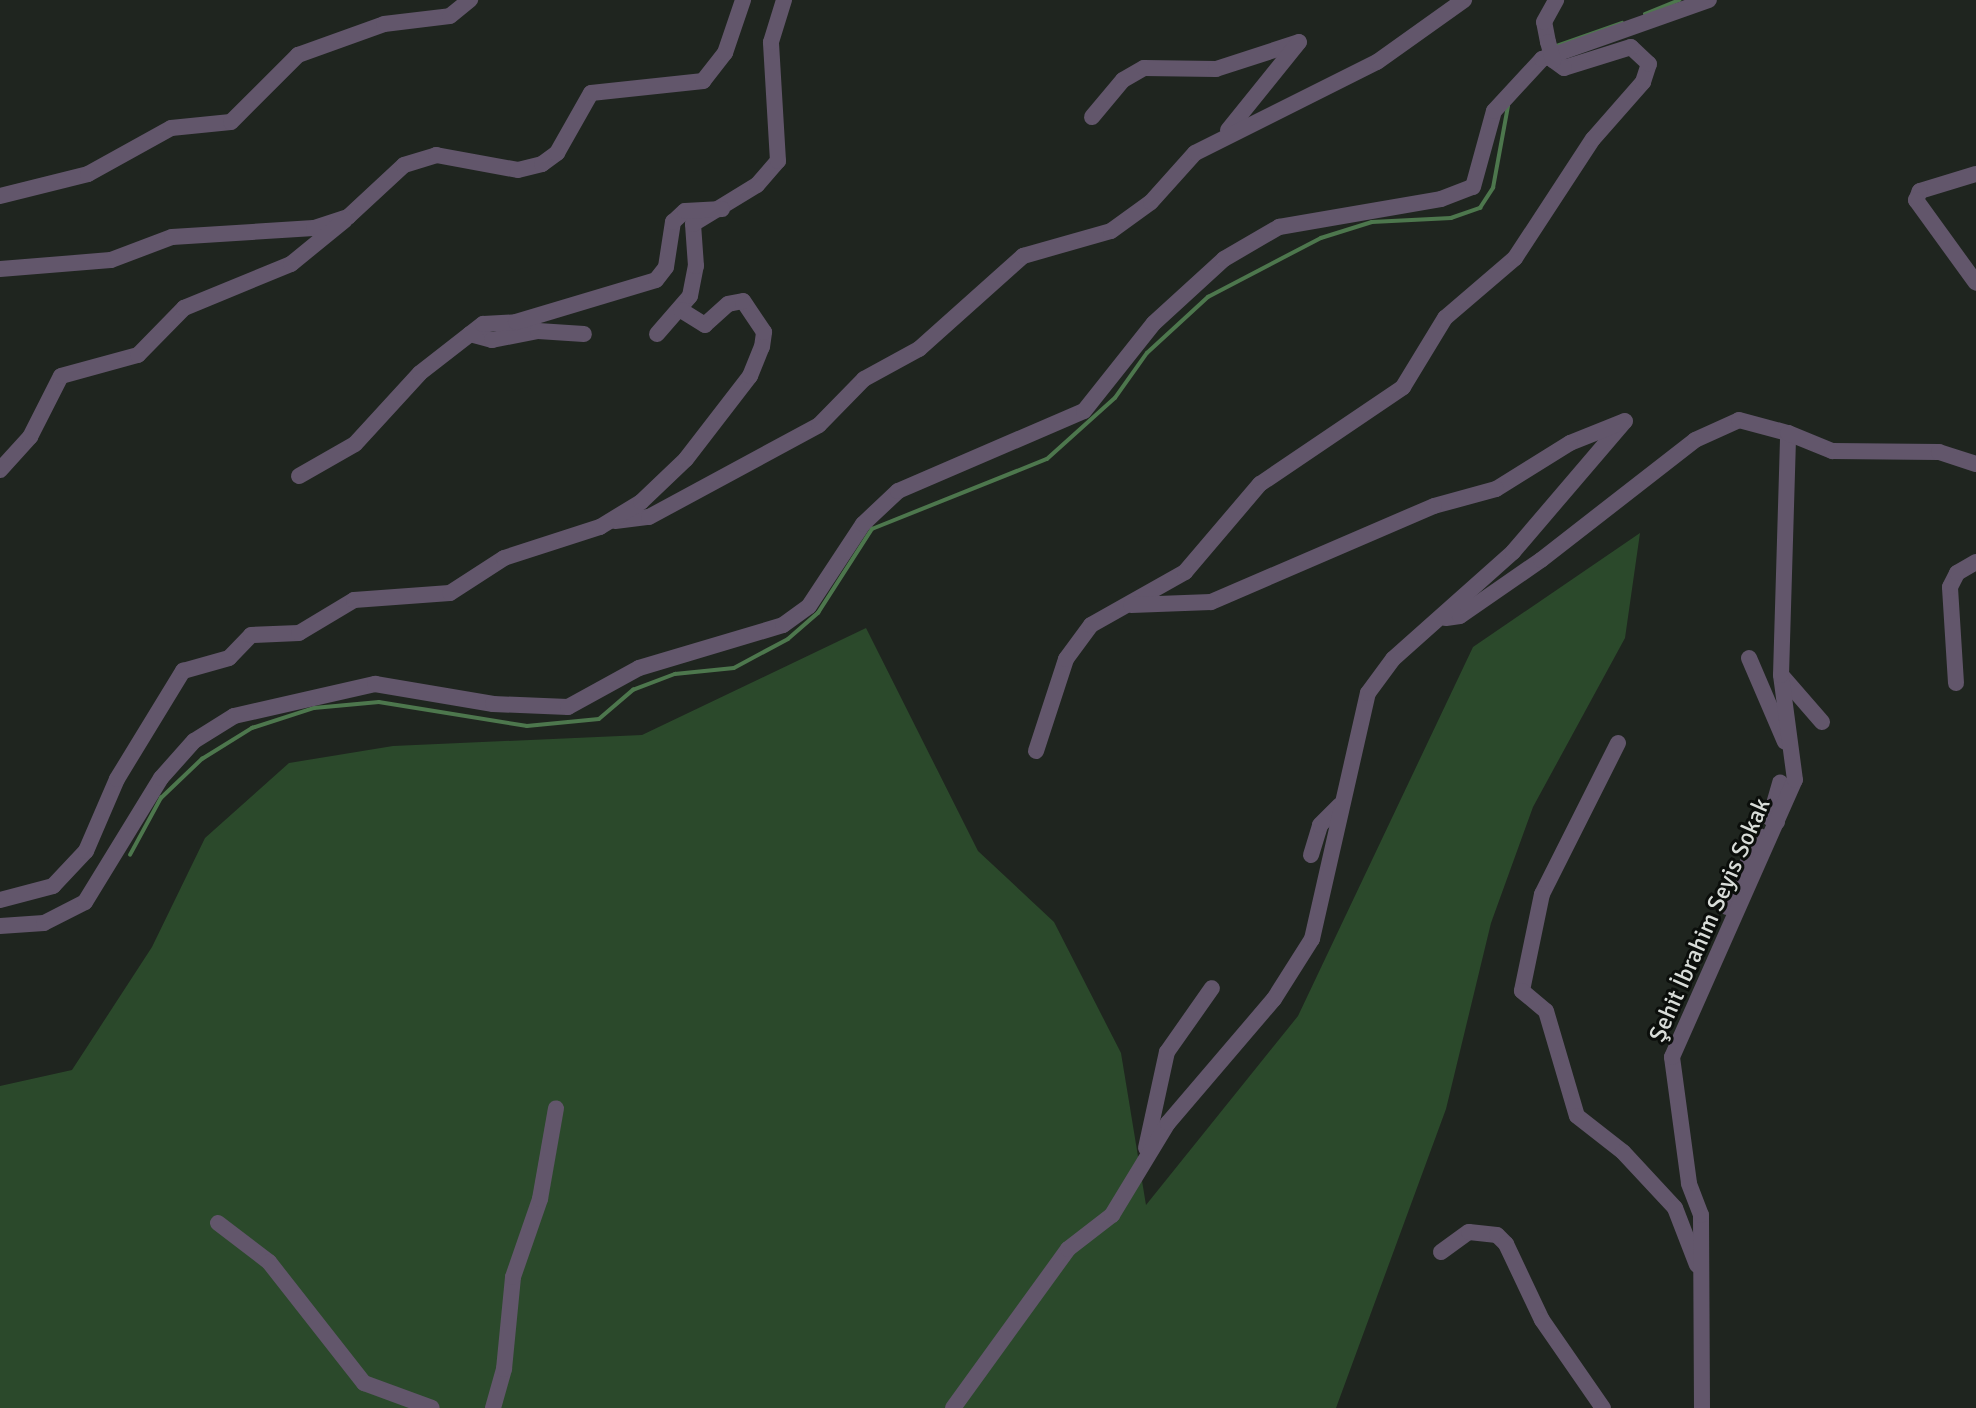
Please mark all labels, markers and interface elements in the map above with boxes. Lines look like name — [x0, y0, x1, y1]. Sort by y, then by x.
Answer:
street label: Şehit İbrahim Seyis Sokak — [1643, 794, 1777, 1046]

